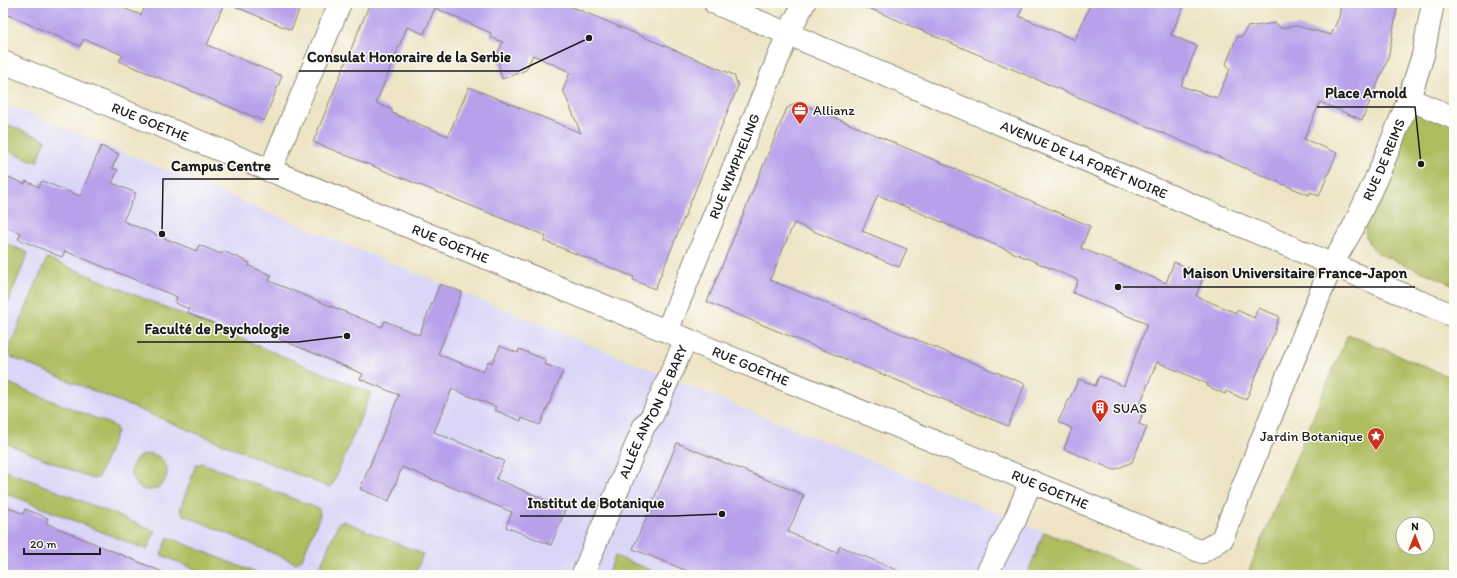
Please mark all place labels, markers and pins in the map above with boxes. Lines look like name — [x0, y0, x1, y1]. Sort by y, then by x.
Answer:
callout: Consulat Honoraire de la Serbie — [299, 44, 519, 71]
callout: Place Arnold — [1317, 80, 1415, 107]
office icon: Allianz — [790, 100, 810, 125]
place label: Allianz — [813, 102, 855, 119]
callout: Campus Centre — [163, 152, 279, 179]
callout: Maison Universitaire France-Japon — [1175, 260, 1415, 287]
callout: Faculté de Psychologie — [137, 315, 298, 342]
building icon: SUAS — [1090, 398, 1110, 423]
place label: SUAS — [1113, 400, 1147, 417]
place icon: Jardin Botanique — [1366, 426, 1386, 451]
place label: Jardin Botanique — [1260, 428, 1363, 445]
callout: Institut de Botanique — [520, 489, 673, 516]

